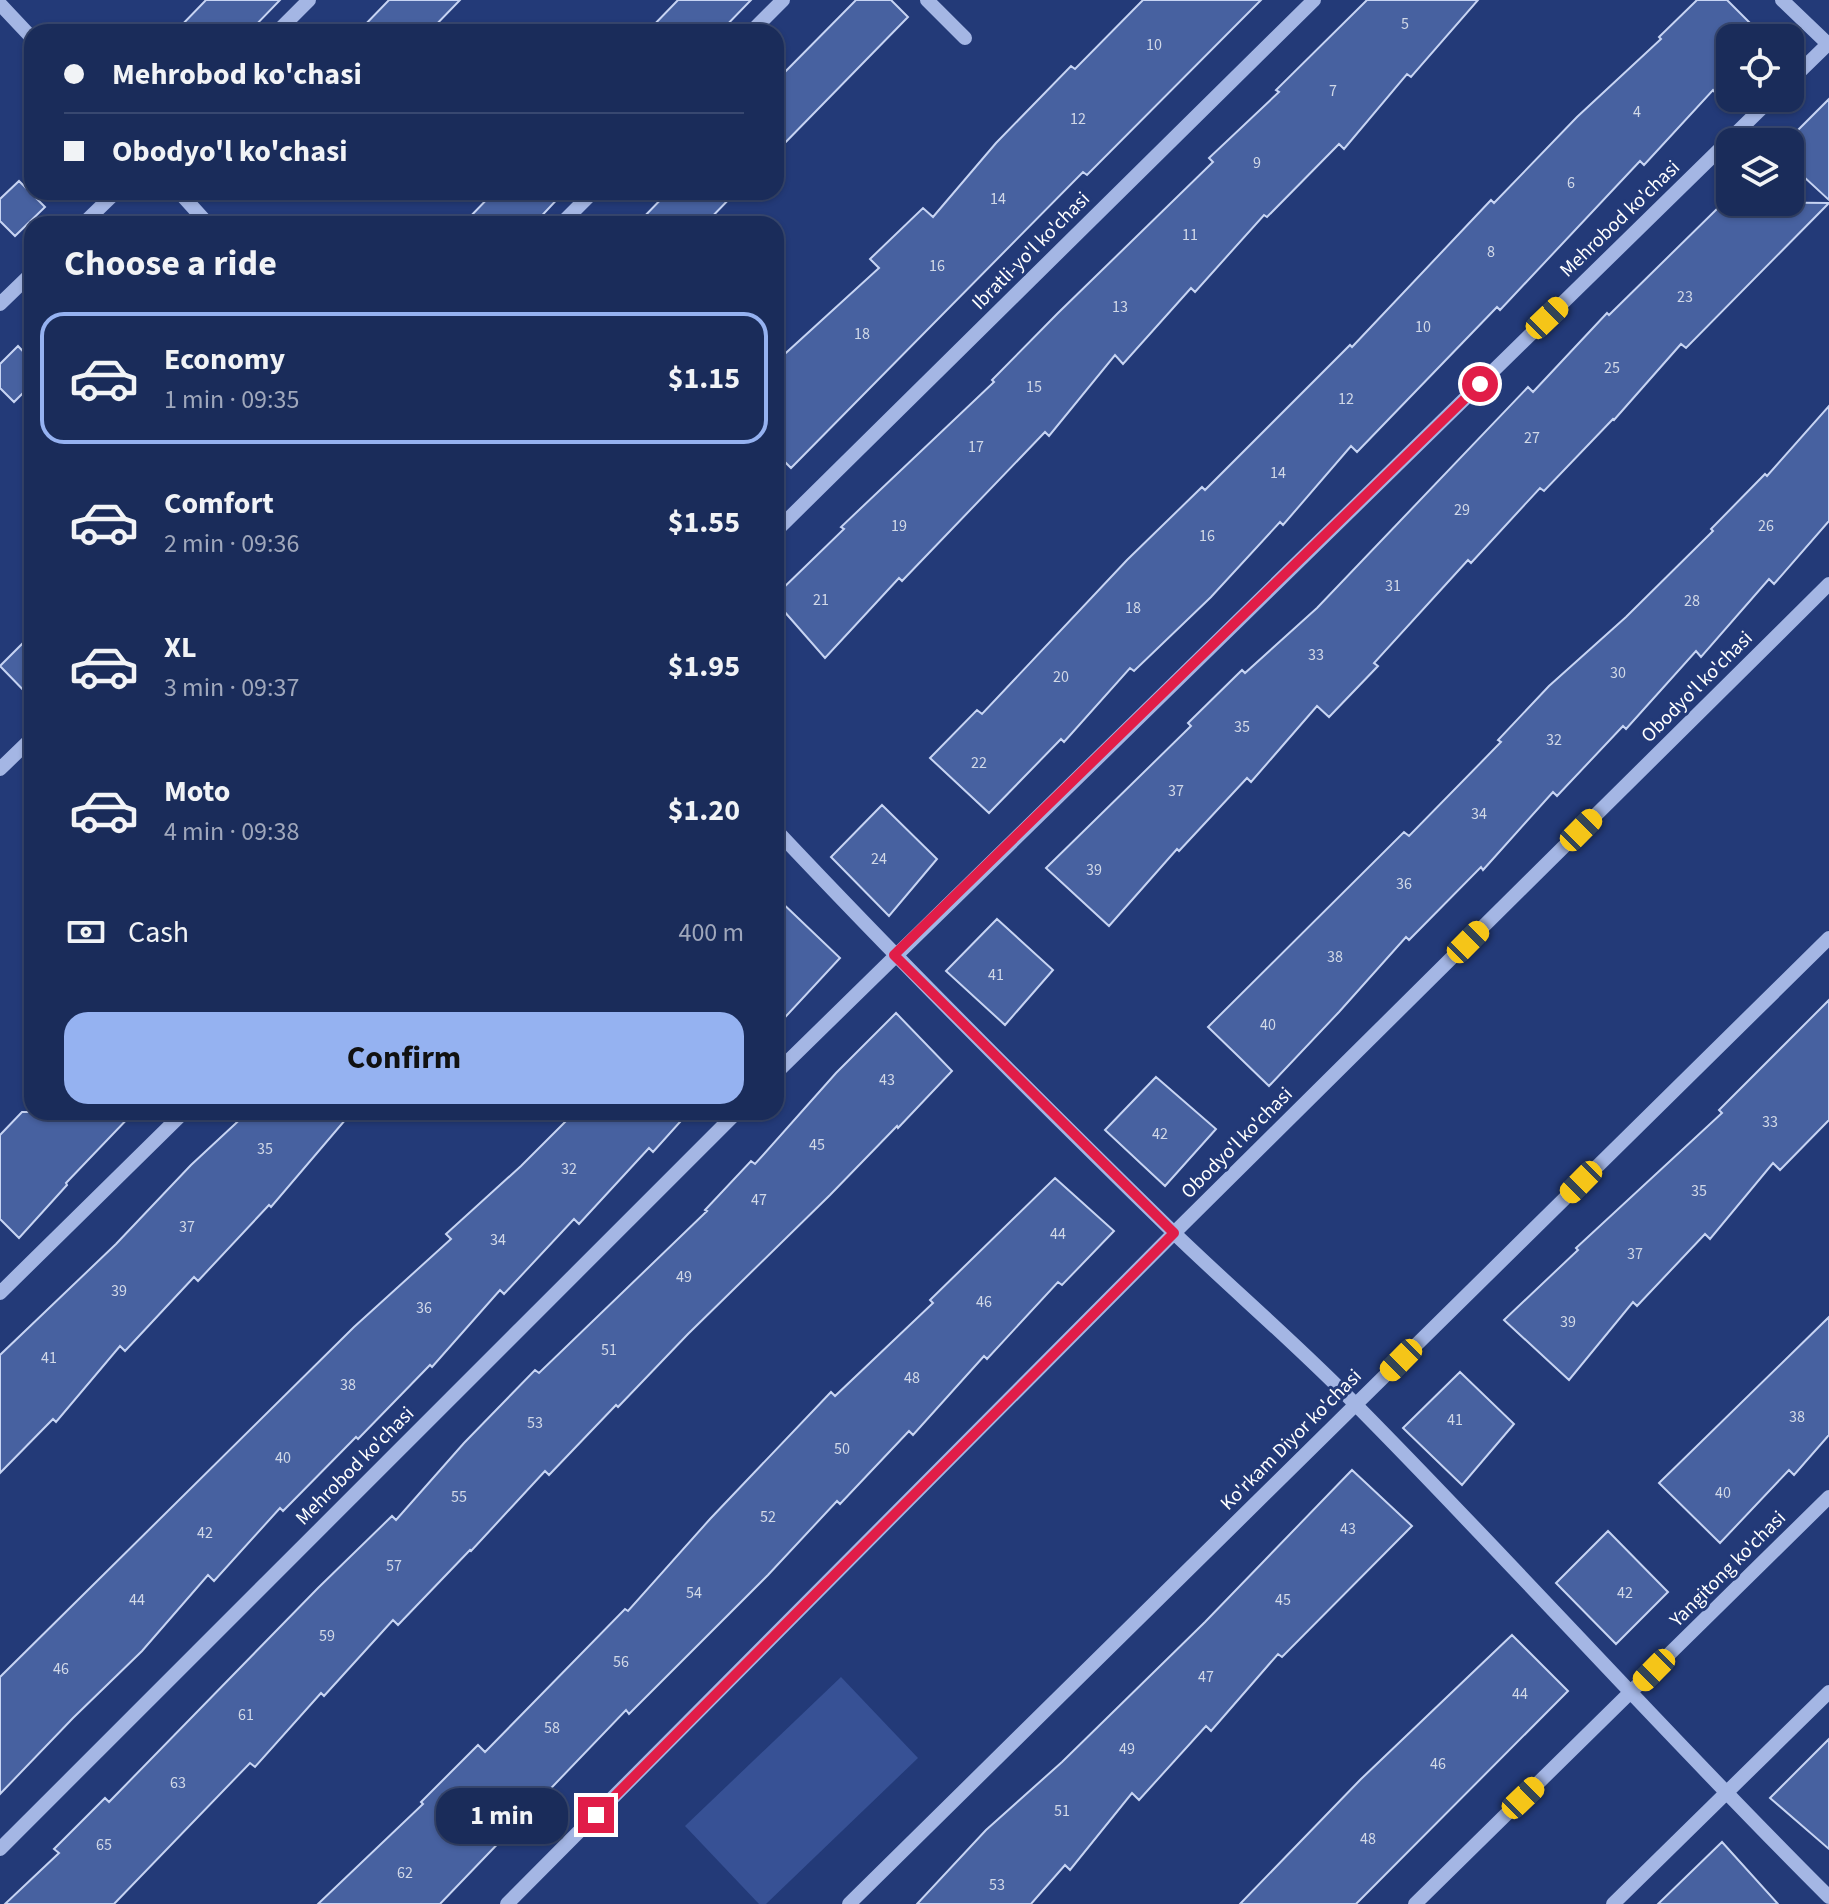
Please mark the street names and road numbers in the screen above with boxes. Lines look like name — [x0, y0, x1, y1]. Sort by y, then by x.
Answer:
street label: Mehrobod ko'chasi — [1554, 154, 1686, 284]
street label: Ibratli-yo'l ko'chasi — [966, 186, 1096, 316]
street label: Obodyo'l ko'chasi — [1635, 625, 1759, 749]
street label: Obodyo'l ko'chasi — [1175, 1081, 1299, 1205]
street label: Ko'rkam Diyor ko'chasi — [1214, 1363, 1368, 1517]
street label: Mehrobod ko'chasi — [289, 1400, 421, 1532]
street label: Yangitong ko'chasi — [1663, 1505, 1792, 1634]

